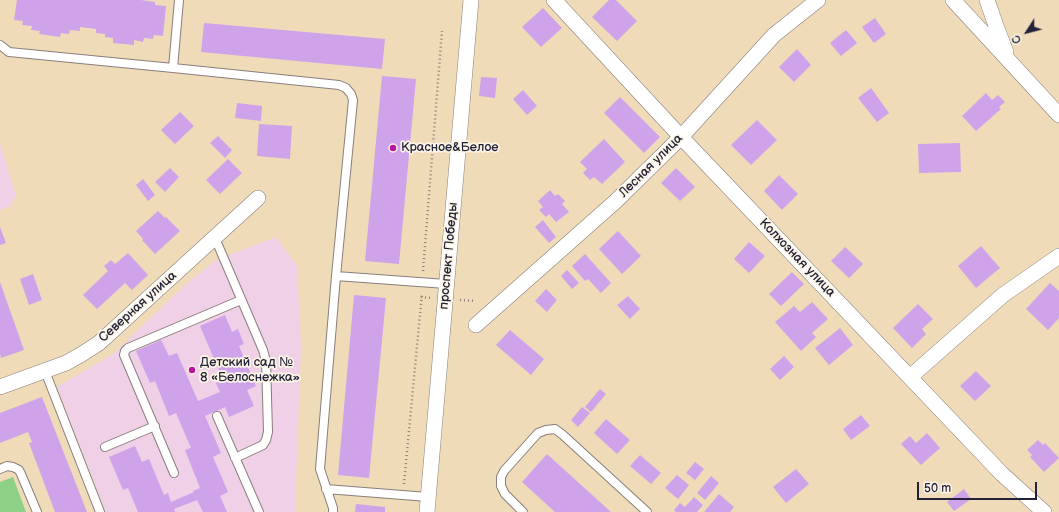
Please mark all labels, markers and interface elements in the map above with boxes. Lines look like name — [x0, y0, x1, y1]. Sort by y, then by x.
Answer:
north arrow — [1007, 12, 1047, 52]
text: С — [1009, 32, 1024, 46]
street label: Лесная улица — [616, 131, 686, 201]
place label: Красное&Белое — [401, 140, 498, 156]
marker: Красное&Белое — [388, 143, 398, 153]
street label: проспект Победы — [437, 202, 461, 310]
street label: Колхозная улица — [756, 216, 838, 300]
street label: Северная улица — [96, 268, 180, 346]
place label: Детский сад № 8 «Белоснежка» — [200, 355, 300, 386]
marker: Детский сад № 8 «Белоснежка» — [187, 365, 197, 375]
scale bar — [919, 474, 1039, 500]
text: 50 m — [924, 481, 951, 496]

